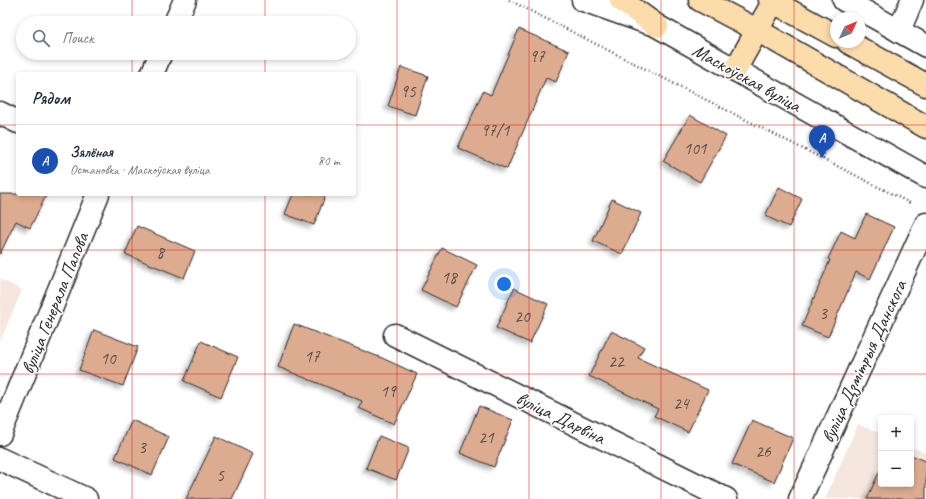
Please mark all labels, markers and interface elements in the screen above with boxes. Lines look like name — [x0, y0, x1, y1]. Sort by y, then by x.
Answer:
north arrow — [830, 12, 866, 48]
search box — [16, 16, 356, 60]
icon: search — [30, 27, 52, 49]
text: Поиск — [62, 29, 94, 48]
street label: Маскоўская вуліца — [688, 38, 806, 118]
house number: 97 — [529, 46, 546, 67]
house number: 95 — [400, 81, 417, 102]
text: Рядом — [32, 88, 70, 109]
house number: 97/1 — [481, 120, 511, 141]
pin: A — [809, 125, 835, 158]
house number: 101 — [684, 138, 708, 159]
text: Зялёная — [70, 143, 113, 162]
text: A — [42, 153, 48, 169]
text: 80 m — [318, 153, 340, 169]
text: Остановка · Маскоўская вуліца — [70, 162, 210, 178]
street label: вуліца Генерала Папова — [16, 228, 95, 378]
house number: 8 — [156, 242, 166, 263]
house number: 18 — [441, 267, 459, 288]
your location — [494, 274, 514, 294]
street label: вуліца Дзмітрыя Данскога — [816, 275, 913, 447]
house number: 3 — [819, 303, 828, 324]
house number: 20 — [514, 306, 531, 327]
house number: 17 — [304, 346, 321, 367]
house number: 10 — [100, 348, 117, 369]
house number: 22 — [608, 351, 625, 372]
house number: 19 — [380, 381, 397, 402]
street label: вуліца Дарвіна — [512, 386, 610, 450]
house number: 24 — [673, 393, 691, 414]
map controls — [878, 415, 914, 487]
button: + — [878, 415, 914, 451]
house number: 21 — [478, 427, 495, 448]
house number: 3 — [138, 437, 147, 458]
house number: 26 — [755, 441, 772, 462]
button: − — [878, 451, 914, 487]
house number: 5 — [216, 465, 225, 486]

